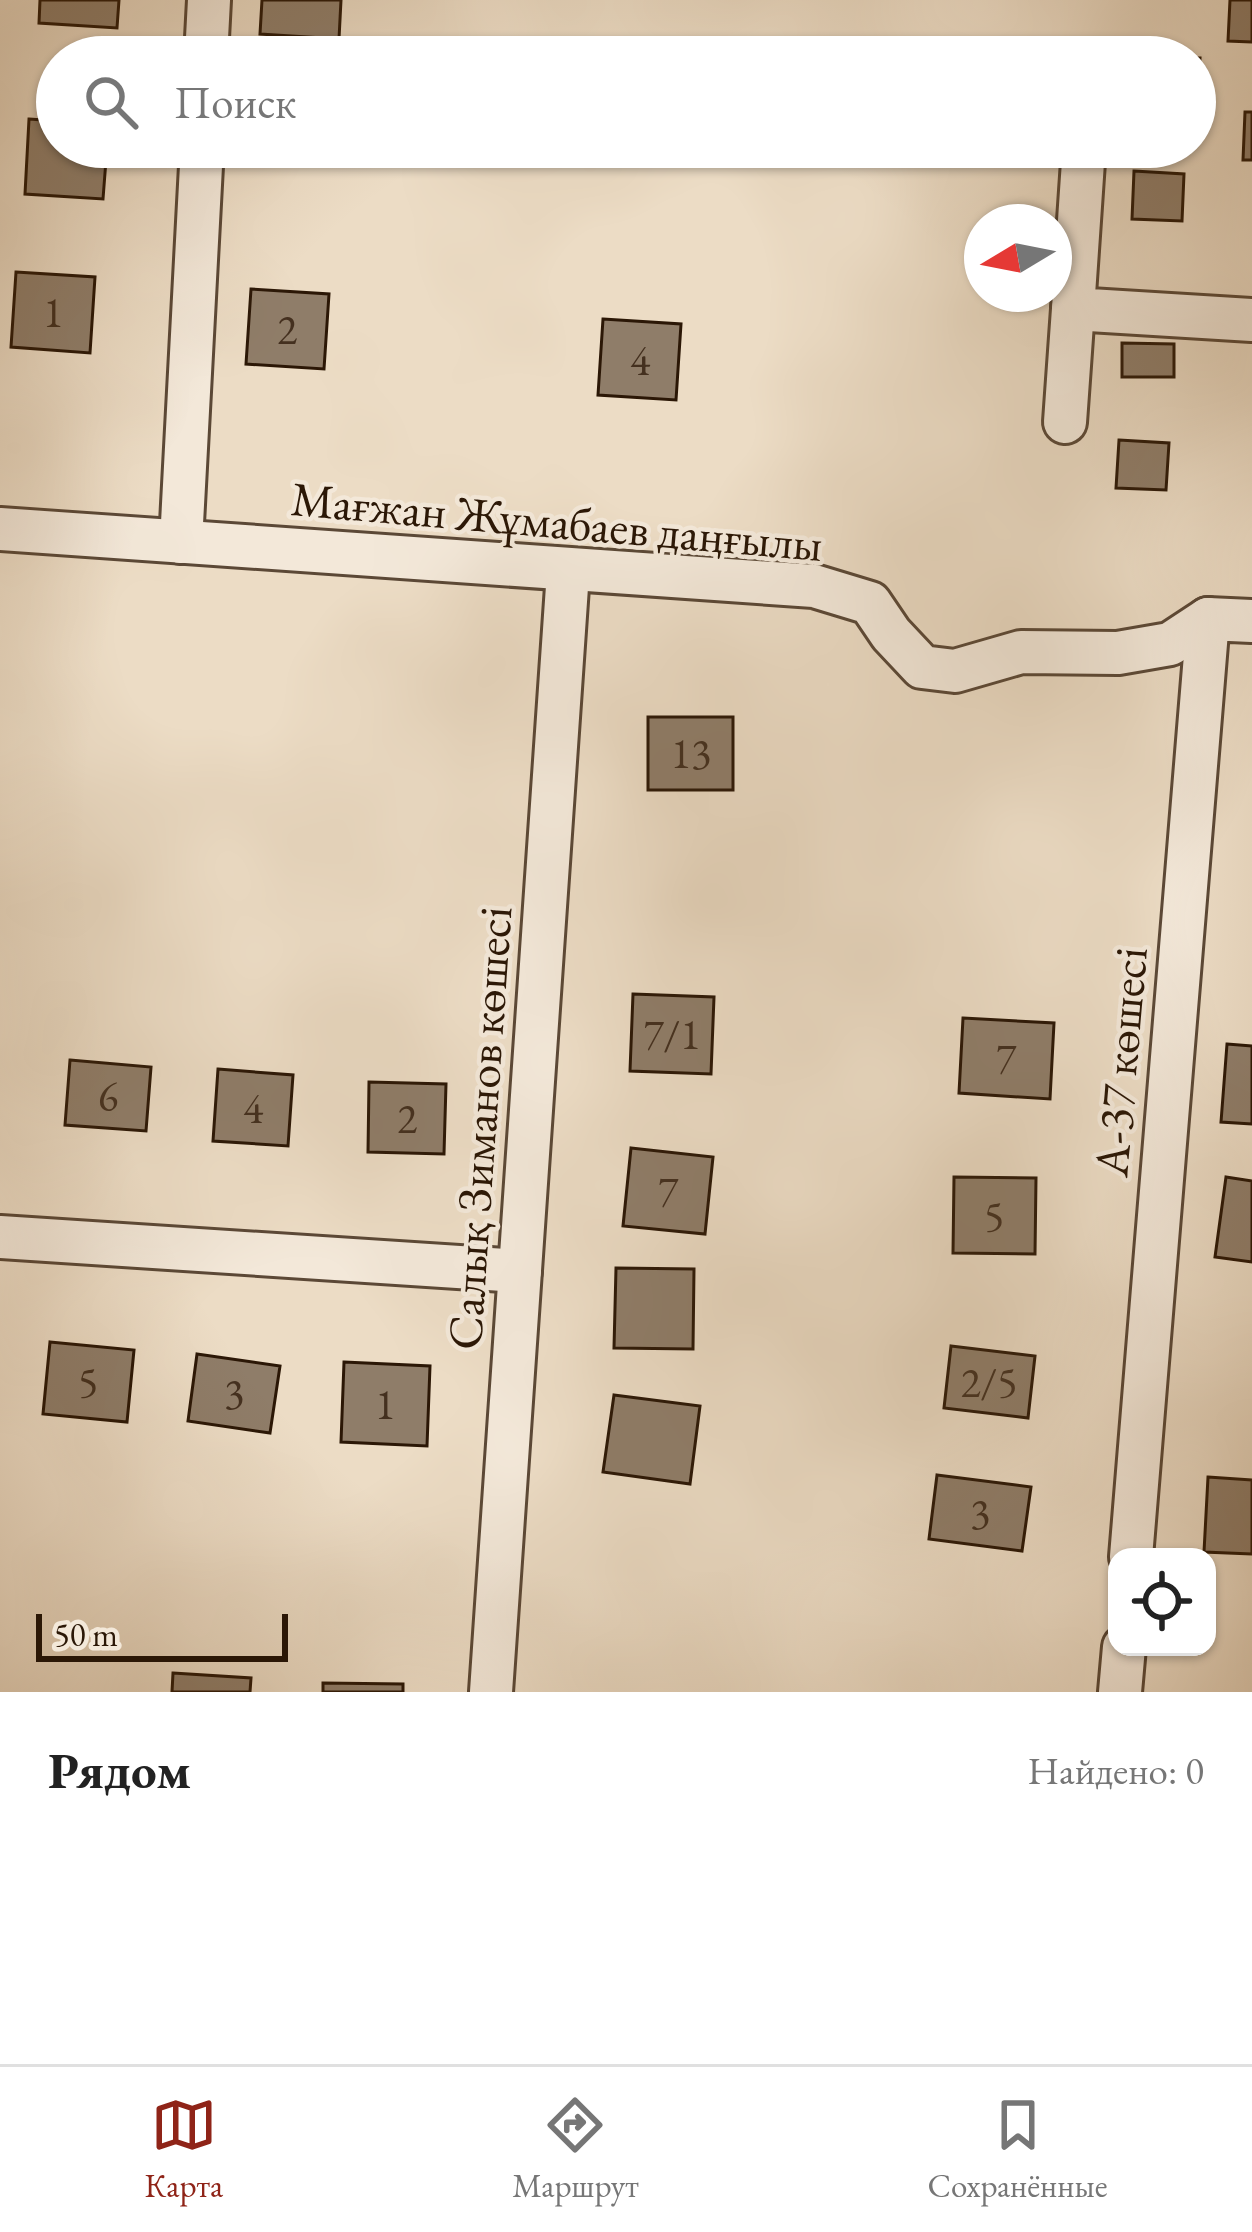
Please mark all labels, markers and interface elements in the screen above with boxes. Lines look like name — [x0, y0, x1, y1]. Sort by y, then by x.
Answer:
search box — [36, 36, 1216, 168]
icon: search — [78, 69, 144, 135]
text: Поиск — [174, 73, 296, 131]
north arrow — [964, 204, 1072, 312]
house number: 1 — [43, 285, 63, 340]
house number: 2 — [277, 302, 297, 357]
house number: 4 — [630, 333, 651, 388]
street label: Мағжан Жұмабаев даңғылы — [289, 467, 825, 575]
house number: 13 — [671, 726, 711, 781]
street label: Салық Зиманов көшесі — [433, 904, 525, 1352]
street label: А-37 көшесі — [1079, 944, 1161, 1181]
house number: 7/1 — [643, 1007, 701, 1062]
house number: 7 — [996, 1031, 1017, 1086]
house number: 6 — [98, 1069, 118, 1124]
house number: 4 — [243, 1081, 264, 1136]
house number: 2 — [397, 1091, 417, 1146]
house number: 7 — [658, 1164, 679, 1219]
house number: 5 — [984, 1189, 1004, 1244]
house number: 5 — [78, 1355, 98, 1410]
house number: 2/5 — [960, 1355, 1018, 1410]
house number: 3 — [224, 1366, 244, 1421]
house number: 1 — [375, 1377, 395, 1432]
house number: 3 — [970, 1486, 990, 1541]
map controls — [1108, 1548, 1216, 1656]
button: locate — [1108, 1548, 1216, 1656]
scale bar — [36, 1608, 288, 1661]
text: 50 m — [54, 1613, 118, 1656]
text: Рядом — [48, 1737, 191, 1803]
text: Найдено: 0 — [1027, 1745, 1204, 1796]
tab: Карта — [144, 2092, 223, 2207]
tab: Маршрут — [512, 2092, 639, 2207]
tab: Сохранённые — [928, 2092, 1108, 2207]

